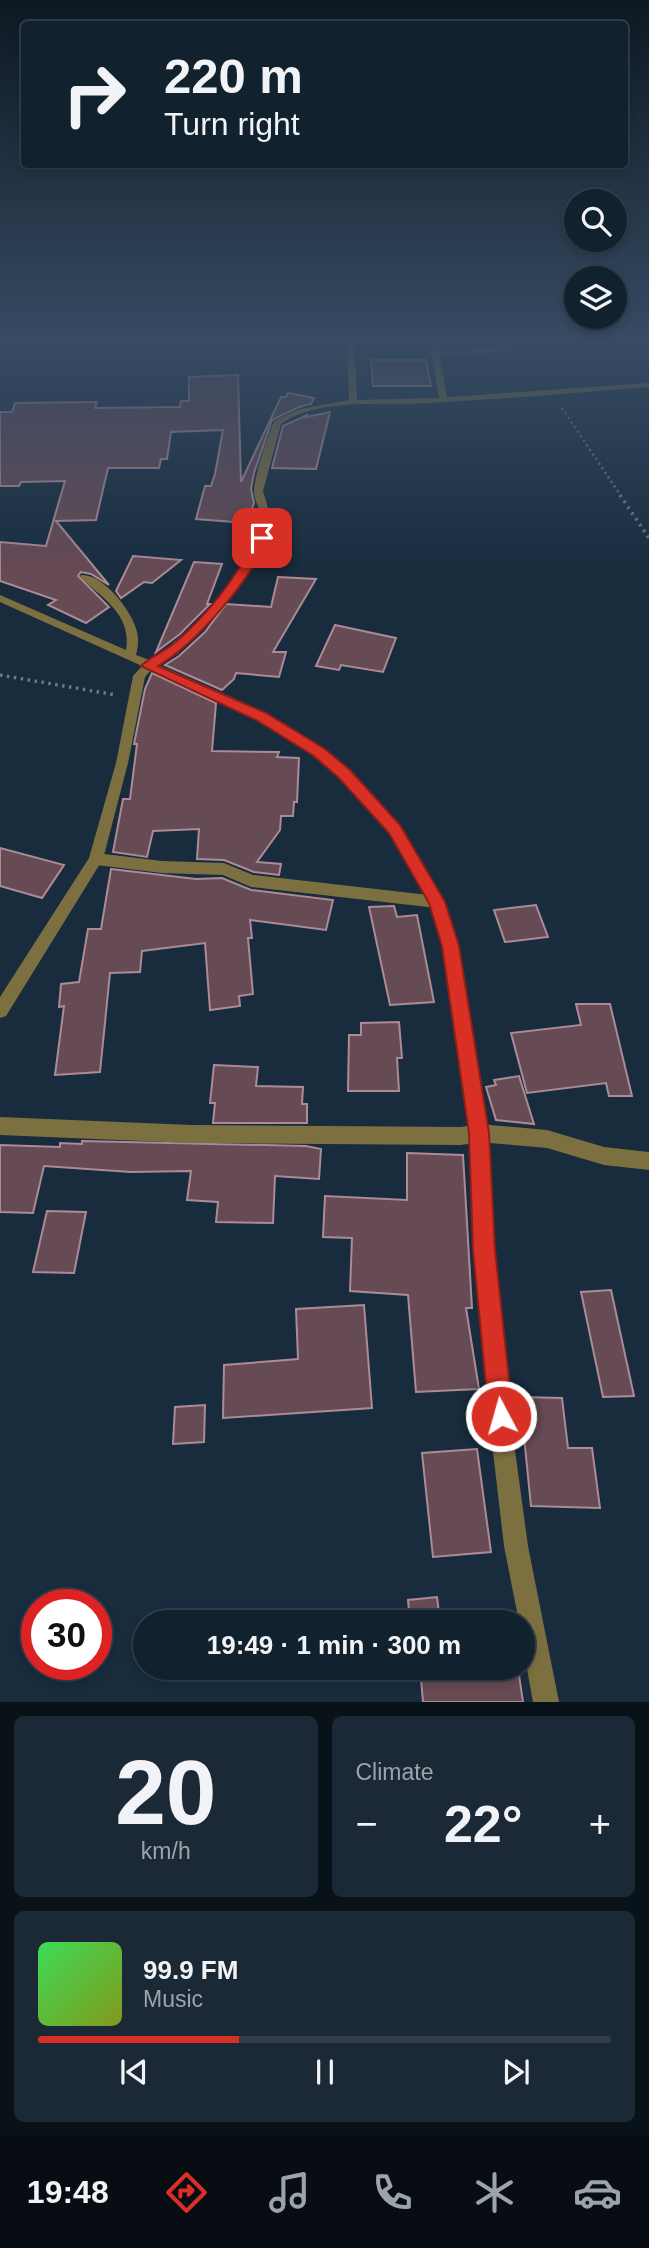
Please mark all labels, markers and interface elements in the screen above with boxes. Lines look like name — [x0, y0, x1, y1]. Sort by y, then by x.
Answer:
icon: right — [49, 49, 140, 140]
text: 220 m — [164, 49, 303, 103]
text: Turn right — [164, 106, 300, 142]
map controls — [564, 189, 627, 329]
button: search — [564, 189, 627, 252]
button: layers — [564, 266, 627, 329]
pin — [232, 508, 292, 568]
icon: arrive — [243, 519, 281, 557]
position arrow — [464, 1379, 538, 1453]
speed limit sign: 30 — [21, 1589, 112, 1680]
text: 19:49 · 1 min · 300 m — [207, 1630, 461, 1660]
text: 20 — [115, 1742, 216, 1843]
text: Climate — [356, 1759, 433, 1785]
text: 22° — [444, 1795, 523, 1853]
text: − — [356, 1803, 378, 1845]
text: + — [589, 1803, 611, 1845]
text: km/h — [141, 1838, 191, 1864]
text: 99.9 FM — [143, 1955, 238, 1985]
text: Music — [143, 1986, 203, 2012]
icon: previous — [115, 2053, 153, 2091]
icon: pause — [306, 2053, 344, 2091]
icon: next — [497, 2053, 535, 2091]
icon: directions — [162, 2168, 211, 2217]
icon: music — [265, 2168, 314, 2217]
icon: phone — [368, 2168, 417, 2217]
icon: climate — [470, 2168, 519, 2217]
icon: car — [573, 2168, 622, 2217]
text: 19:48 — [27, 2174, 109, 2210]

